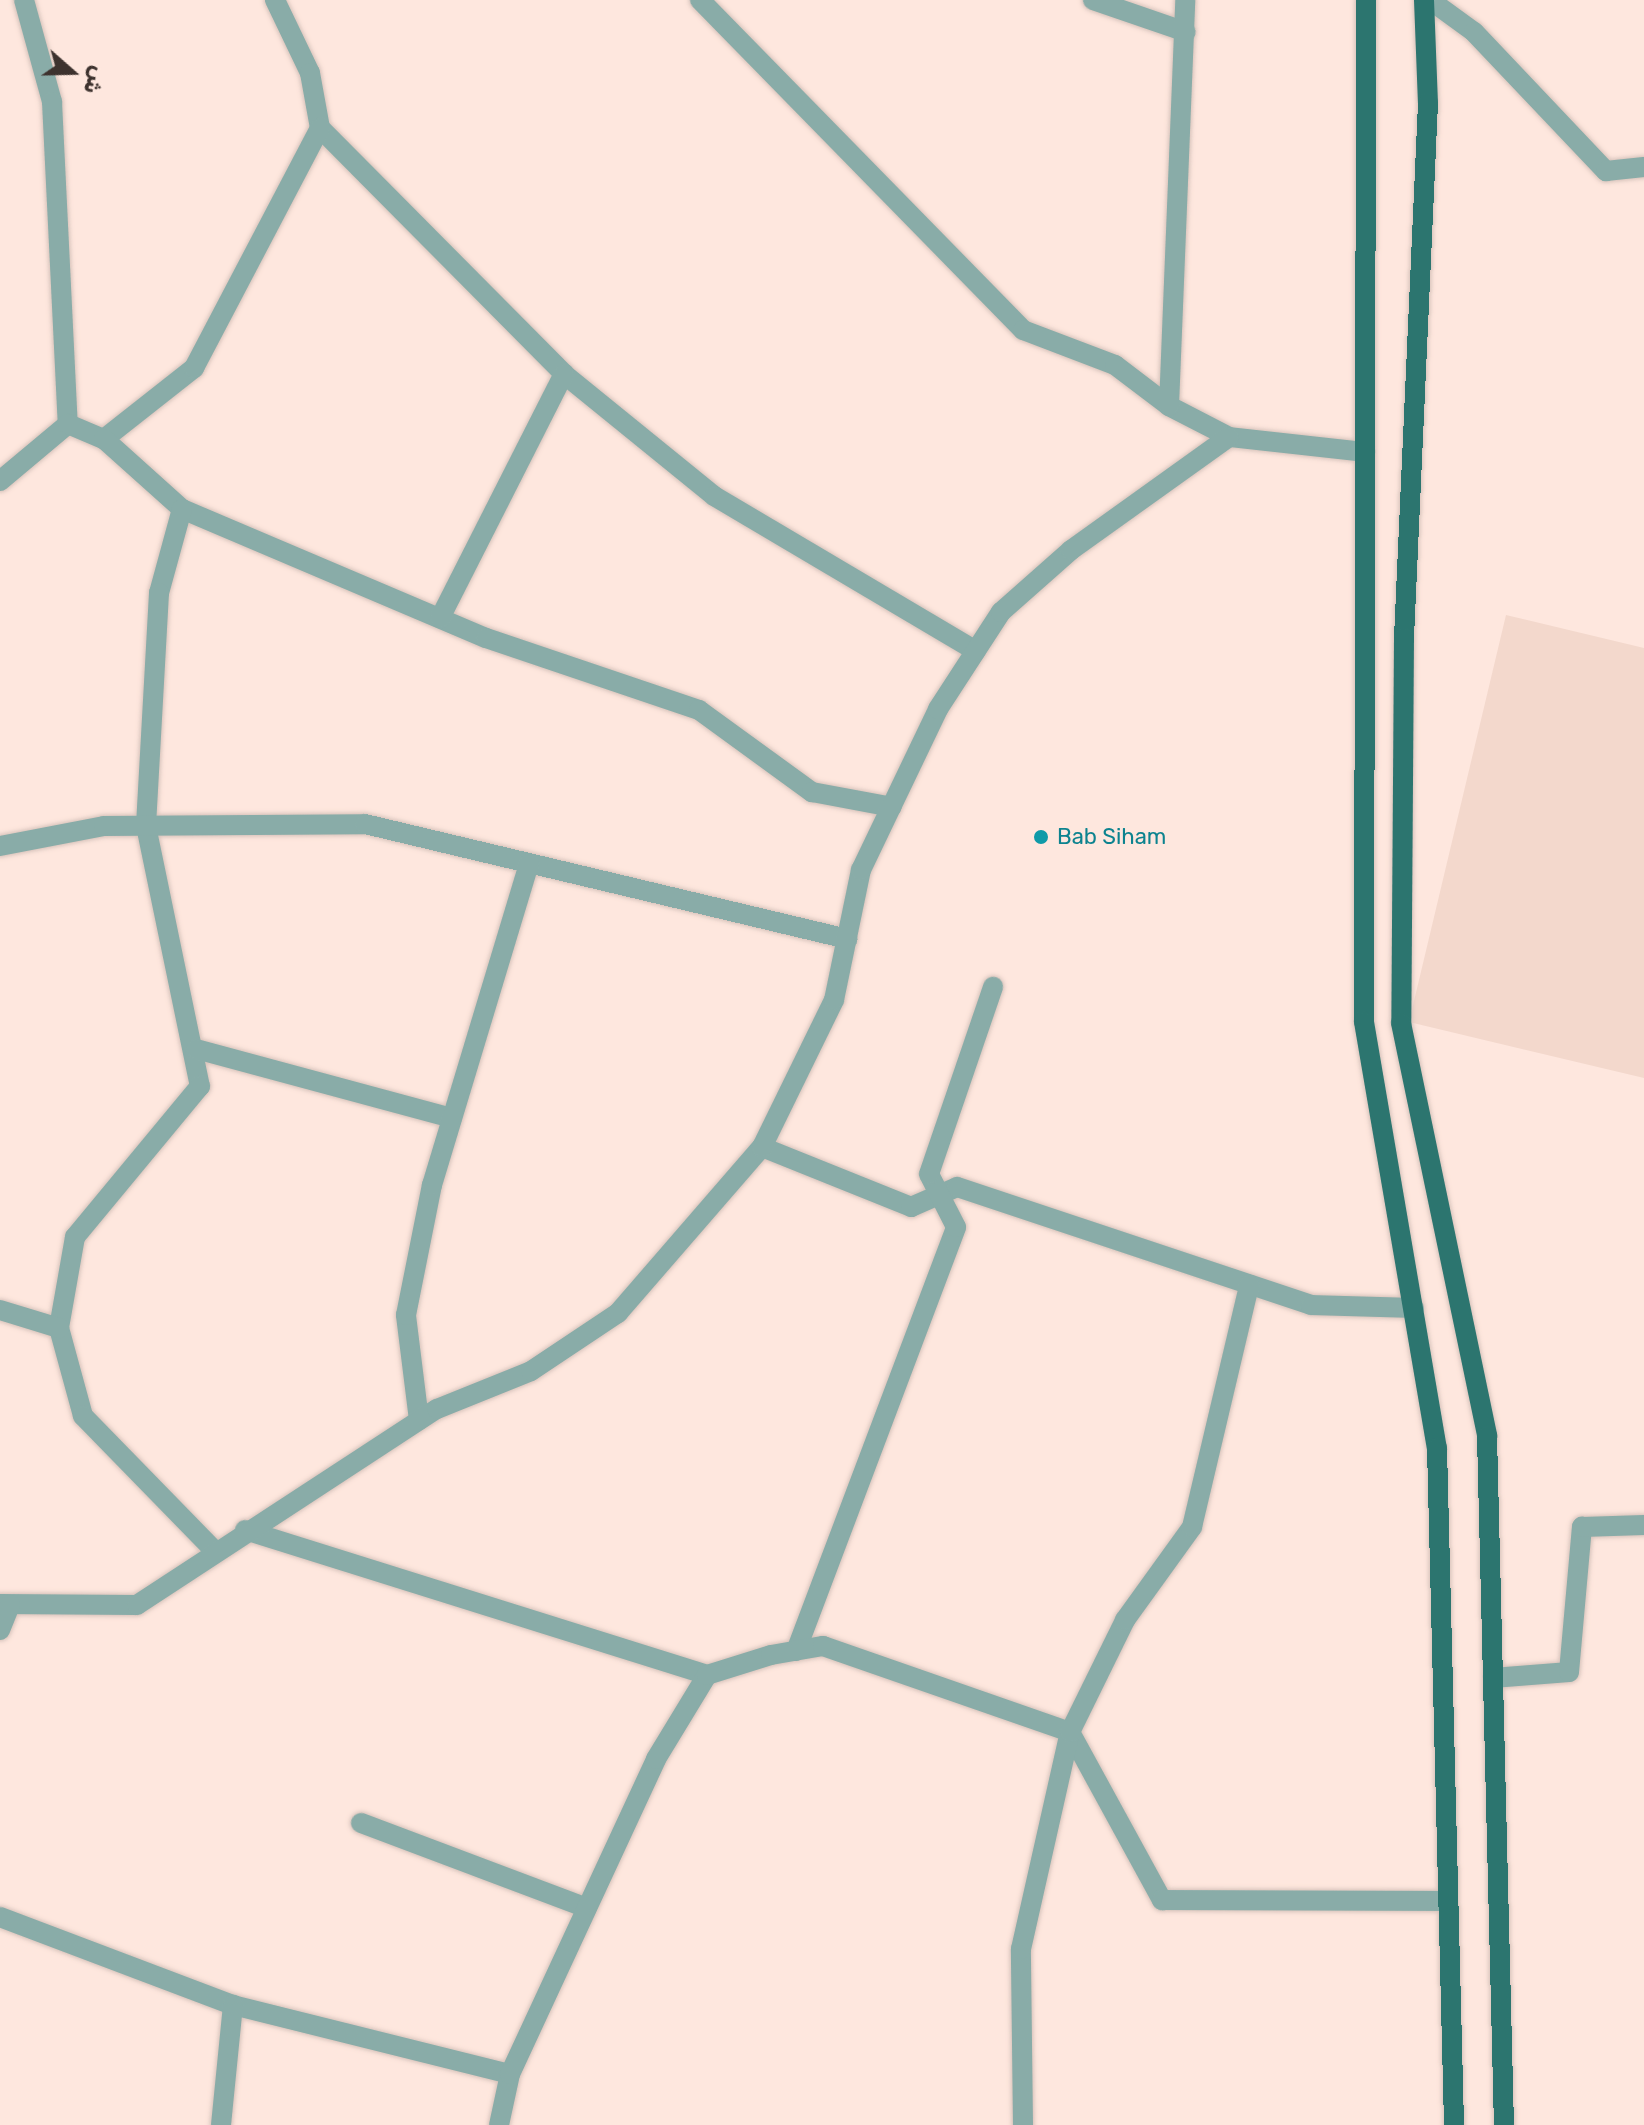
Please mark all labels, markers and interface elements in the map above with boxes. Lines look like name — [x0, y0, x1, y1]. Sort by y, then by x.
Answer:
north arrow — [32, 32, 112, 112]
text: ش — [78, 63, 112, 98]
place label: Bab Siham — [1057, 824, 1166, 850]
marker: Bab Siham — [1032, 828, 1050, 846]

